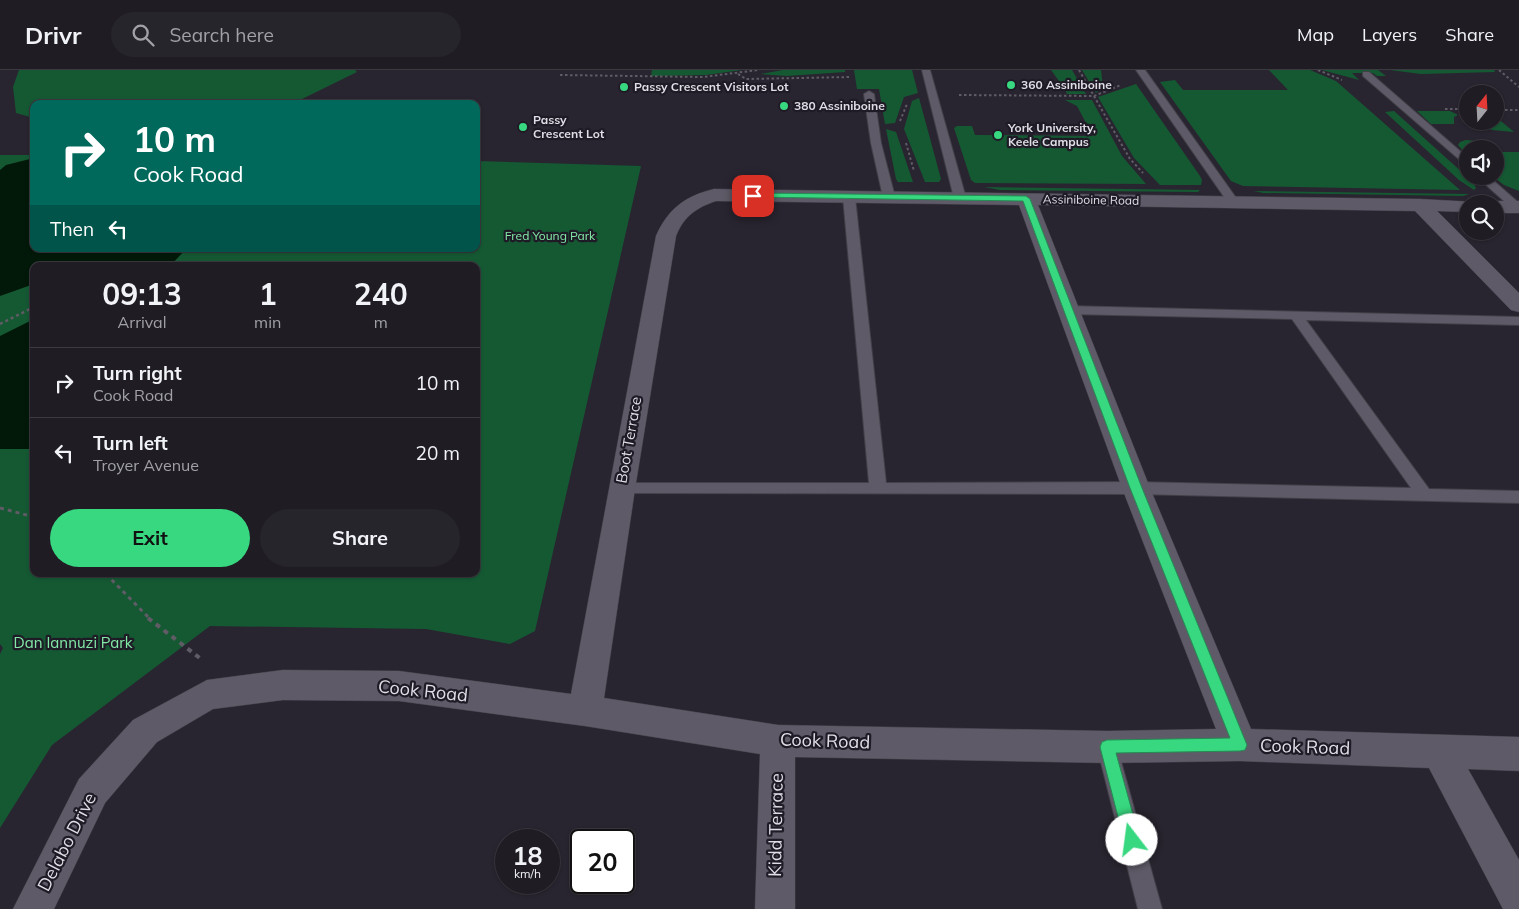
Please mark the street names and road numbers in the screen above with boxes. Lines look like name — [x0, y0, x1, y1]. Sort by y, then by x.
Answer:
street label: Assiniboine Road — [1043, 191, 1139, 208]
street label: Boot Terrace — [612, 395, 645, 485]
street label: Cook Road — [377, 674, 469, 707]
street label: Cook Road — [779, 727, 871, 754]
street label: Cook Road — [1259, 733, 1351, 760]
street label: Kidd Terrace — [763, 773, 788, 877]
street label: Delabo Drive — [32, 789, 101, 895]

